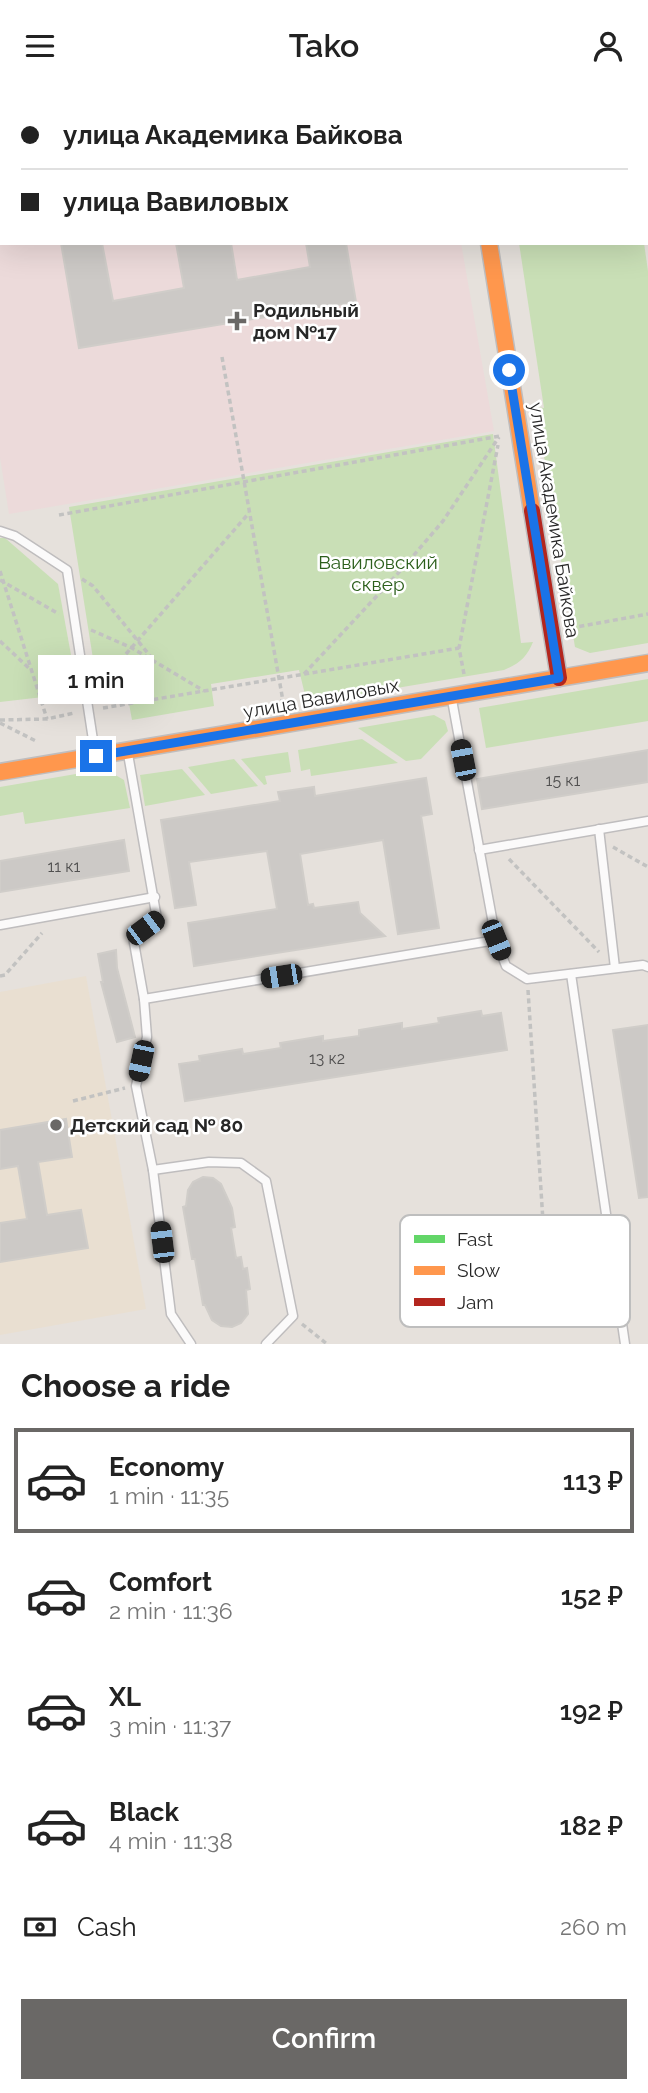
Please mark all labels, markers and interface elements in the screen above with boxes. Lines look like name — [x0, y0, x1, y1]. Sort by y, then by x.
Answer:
icon: menu — [21, 27, 59, 65]
text: Tako — [289, 27, 359, 64]
icon: person — [589, 27, 627, 65]
text: улица Академика Байкова — [63, 120, 403, 150]
text: улица Вавиловых — [63, 187, 289, 217]
place label: Родильный дом №17 — [253, 299, 359, 343]
marker: Родильный дом №17 — [227, 311, 247, 331]
route start — [493, 354, 525, 386]
street label: улица Академика Байкова — [526, 401, 584, 639]
park label: Вавиловский сквер — [318, 551, 438, 595]
callout: 1 min — [38, 655, 154, 703]
text: 1 min — [67, 666, 125, 693]
street label: улица Вавиловых — [241, 673, 401, 723]
car — [449, 737, 478, 783]
route end — [80, 740, 112, 772]
house number: 15 к1 — [546, 771, 581, 790]
house number: 11 к1 — [48, 857, 81, 876]
car — [122, 907, 169, 949]
car — [479, 917, 514, 963]
car — [259, 962, 304, 990]
car — [127, 1038, 156, 1084]
house number: 13 к2 — [309, 1049, 345, 1068]
place label: Детский сад № 80 — [70, 1114, 243, 1136]
marker: Детский сад № 80 — [48, 1117, 64, 1133]
legend — [400, 1215, 630, 1327]
car — [150, 1220, 175, 1264]
text: Fast — [457, 1228, 493, 1250]
text: Slow — [457, 1259, 501, 1281]
text: Jam — [457, 1291, 494, 1313]
text: Choose a ride — [21, 1367, 230, 1404]
icon: car — [25, 1449, 88, 1512]
text: Economy — [109, 1452, 224, 1482]
text: 113 ₽ — [563, 1466, 623, 1496]
text: 1 min · 11:35 — [109, 1482, 229, 1509]
icon: car — [25, 1564, 88, 1627]
text: Comfort — [109, 1567, 212, 1597]
text: 152 ₽ — [561, 1581, 623, 1611]
text: 2 min · 11:36 — [109, 1597, 233, 1624]
icon: car — [25, 1679, 88, 1742]
text: XL — [109, 1682, 141, 1712]
text: 192 ₽ — [560, 1696, 623, 1726]
text: 3 min · 11:37 — [109, 1712, 231, 1739]
icon: car — [25, 1794, 88, 1857]
text: Black — [109, 1797, 179, 1827]
text: 182 ₽ — [559, 1811, 623, 1841]
text: 4 min · 11:38 — [109, 1827, 233, 1854]
icon: cash — [21, 1908, 59, 1946]
text: Cash — [77, 1912, 137, 1942]
text: 260 m — [560, 1913, 627, 1940]
button: Confirm — [21, 1999, 627, 2079]

